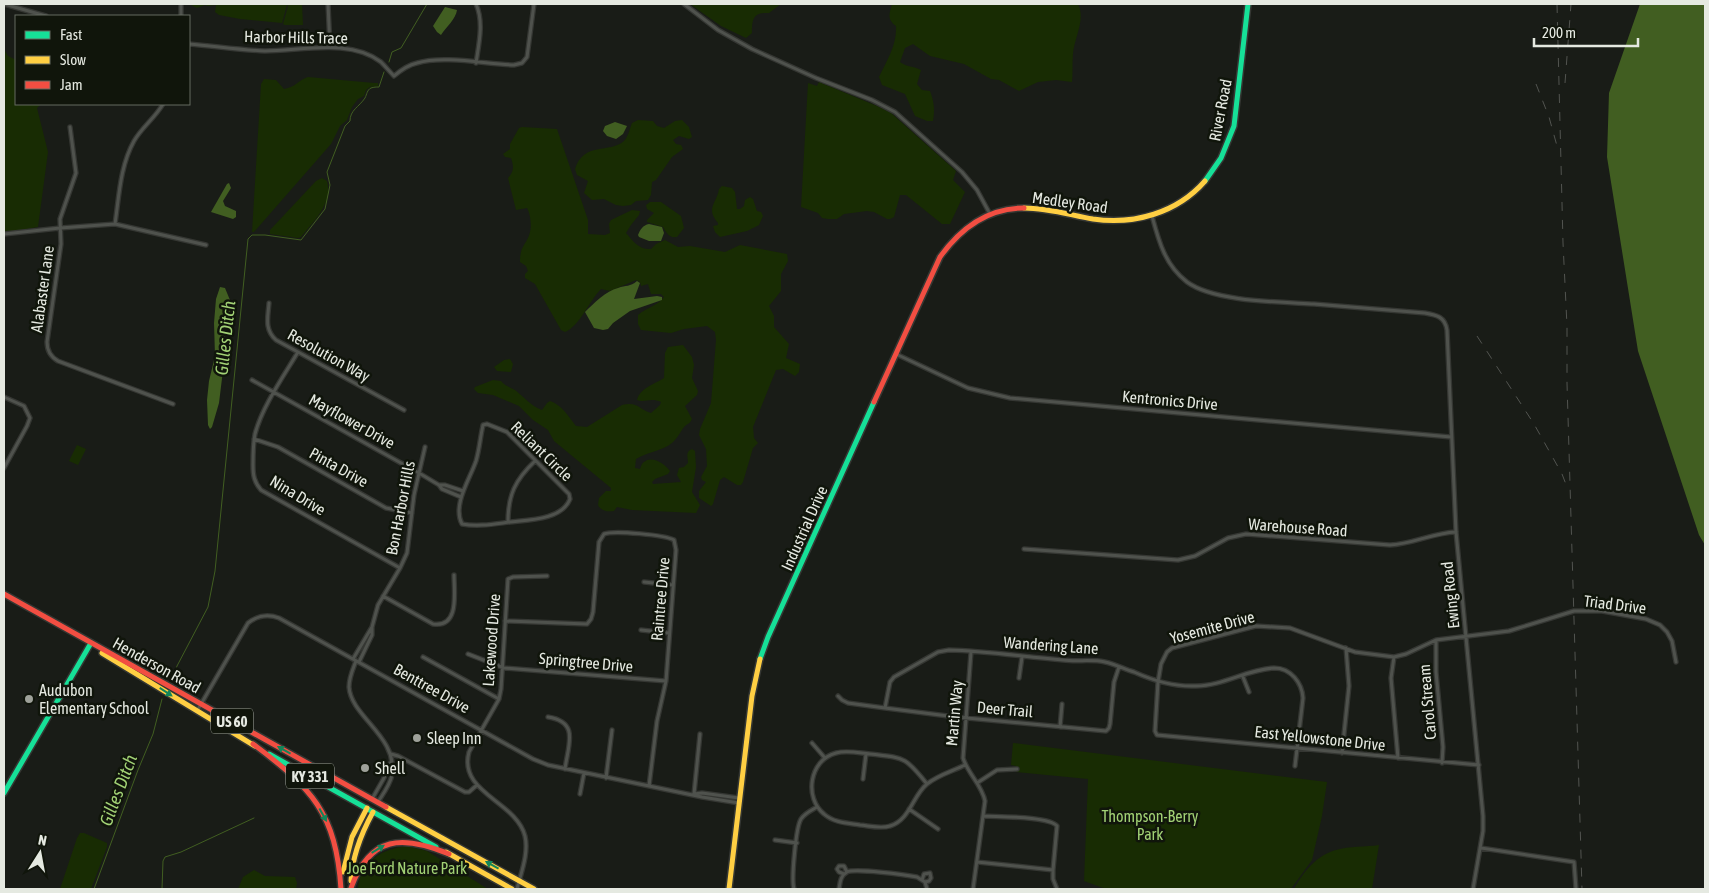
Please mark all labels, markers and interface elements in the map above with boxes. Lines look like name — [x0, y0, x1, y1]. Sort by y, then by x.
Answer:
legend — [15, 15, 190, 105]
scale bar — [1534, 15, 1638, 47]
text: 200 m — [1542, 24, 1576, 41]
text: Fast — [60, 26, 82, 43]
street label: Harbor Hills Trace — [244, 27, 348, 47]
text: Slow — [60, 51, 86, 68]
text: Jam — [60, 76, 83, 93]
street label: River Road — [1205, 77, 1235, 143]
street label: Medley Road — [1031, 188, 1109, 217]
street label: Alabaster Lane — [27, 244, 57, 334]
water label: Gilles Ditch — [211, 300, 239, 376]
street label: Resolution Way — [284, 325, 374, 386]
street label: Kentronics Drive — [1122, 387, 1218, 413]
street label: Mayflower Drive — [306, 390, 398, 453]
street label: Reliant Circle — [508, 417, 576, 485]
street label: Pinta Drive — [307, 444, 371, 490]
street label: Bon Harbor Hills — [382, 459, 418, 557]
street label: Nina Drive — [267, 471, 329, 519]
street label: Industrial Drive — [777, 483, 831, 573]
street label: Warehouse Road — [1248, 515, 1348, 539]
street label: Raintree Drive — [647, 556, 673, 642]
street label: Ewing Road — [1438, 560, 1463, 629]
street label: Triad Drive — [1583, 591, 1647, 617]
street label: Lakewood Drive — [479, 593, 503, 687]
street label: Yosemite Drive — [1168, 607, 1256, 647]
street label: Henderson Road — [110, 633, 204, 697]
street label: Wandering Lane — [1003, 633, 1099, 658]
street label: Springtree Drive — [538, 649, 634, 676]
street label: Benttree Drive — [391, 660, 473, 716]
street label: Carol Stream — [1415, 664, 1439, 740]
street label: Martin Way — [942, 679, 967, 747]
place label: Audubon Elementary School — [39, 681, 150, 718]
one-way arrow — [159, 688, 172, 697]
marker: Audubon Elementary School — [23, 693, 35, 705]
street label: Deer Trail — [976, 698, 1035, 720]
road number: US 60 — [211, 708, 253, 734]
street label: East Yellowstone Drive — [1254, 722, 1386, 754]
place label: Sleep Inn — [427, 729, 482, 748]
marker: Sleep Inn — [411, 732, 423, 744]
one-way arrow — [277, 745, 290, 754]
water label: Gilles Ditch — [95, 751, 141, 829]
place label: Shell — [375, 759, 406, 777]
marker: Shell — [359, 762, 371, 774]
road number: KY 331 — [286, 764, 334, 788]
park label: Thompson-Berry Park — [1102, 807, 1199, 843]
one-way arrow — [319, 809, 328, 822]
north arrow — [15, 828, 65, 878]
text: N — [37, 832, 48, 849]
one-way arrow — [371, 845, 384, 854]
park label: Joe Ford Nature Park — [347, 859, 467, 877]
one-way arrow — [485, 861, 498, 870]

